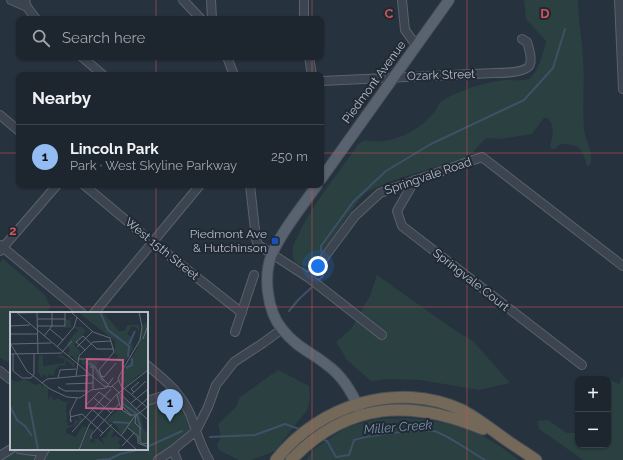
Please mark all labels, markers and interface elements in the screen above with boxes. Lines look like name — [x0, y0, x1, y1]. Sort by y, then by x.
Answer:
text: C — [385, 6, 394, 21]
text: D — [540, 6, 550, 21]
search box — [16, 16, 324, 60]
icon: search — [30, 27, 52, 49]
text: Search here — [62, 29, 145, 47]
street label: Piedmont Avenue — [339, 38, 409, 126]
street label: Ozark Street — [407, 67, 475, 83]
text: Nearby — [32, 88, 91, 108]
text: Lincoln Park — [70, 140, 159, 158]
text: 1 — [42, 149, 48, 164]
text: 250 m — [271, 149, 308, 164]
street label: Springvale Road — [383, 155, 473, 197]
text: Park · West Skyline Parkway — [70, 158, 237, 173]
street label: West 15th Street — [122, 215, 202, 283]
text: 2 — [9, 223, 17, 238]
place label: Piedmont Ave & Hutchinson — [190, 227, 267, 255]
marker: Piedmont Ave & Hutchinson — [270, 236, 280, 246]
street label: Springvale Court — [430, 246, 512, 314]
your location — [308, 256, 328, 276]
inset map — [10, 312, 148, 450]
map controls — [575, 376, 611, 448]
button: + — [575, 376, 611, 412]
pin: 1 — [157, 389, 183, 422]
button: − — [575, 412, 611, 448]
water label: Miller Creek — [363, 417, 433, 437]

